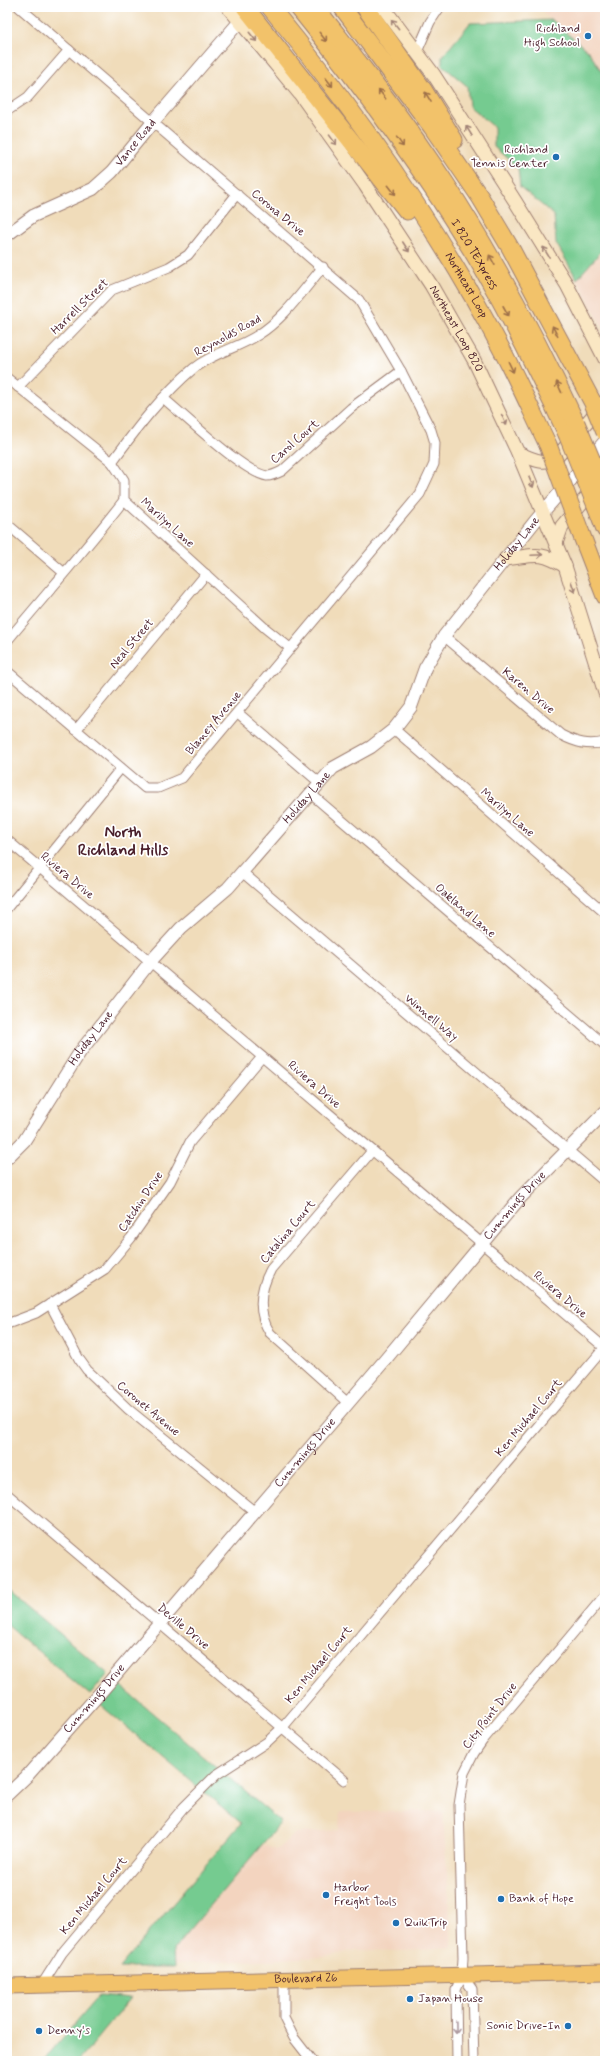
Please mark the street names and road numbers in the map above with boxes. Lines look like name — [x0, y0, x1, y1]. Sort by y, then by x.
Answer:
street label: Vance Road — [111, 116, 160, 170]
street label: Corona Drive — [248, 186, 309, 241]
street label: I 820 TEXpress — [447, 216, 501, 293]
street label: Northeast Loop — [441, 250, 491, 321]
street label: Harrell Street — [48, 275, 112, 338]
street label: Northeast Loop 820 — [425, 283, 487, 375]
street label: Reynolds Road — [192, 311, 264, 361]
street label: Carol Court — [267, 416, 323, 468]
street label: Marilyn Lane — [137, 495, 197, 551]
street label: Holiday Lane — [490, 513, 544, 574]
street label: Neal Street — [106, 615, 158, 672]
street label: Karen Drive — [498, 664, 558, 718]
street label: Blaney Avenue — [182, 687, 246, 758]
street label: Holiday Lane — [280, 768, 335, 827]
street label: Marilyn Lane — [476, 785, 538, 841]
street label: Riviera Drive — [37, 849, 98, 903]
street label: Oakland Lane — [431, 880, 499, 942]
street label: Winnell Way — [401, 991, 461, 1045]
street label: Holiday Lane — [65, 1007, 118, 1069]
street label: Riviera Drive — [284, 1057, 344, 1113]
street label: Cummings Drive — [480, 1168, 550, 1244]
street label: Catchin Drive — [115, 1169, 167, 1235]
street label: Catalina Court — [257, 1197, 319, 1267]
street label: Riviera Drive — [530, 1268, 591, 1322]
street label: Ken Michael Court — [492, 1376, 566, 1460]
street label: Coronet Avenue — [113, 1378, 183, 1440]
street label: Cummings Drive — [271, 1415, 340, 1491]
street label: Deville Drive — [154, 1600, 212, 1654]
street label: Ken Michael Court — [282, 1623, 356, 1707]
street label: Cummings Drive — [60, 1661, 129, 1737]
street label: City Point Drive — [459, 1680, 521, 1752]
street label: Ken Michael Court — [57, 1854, 131, 1938]
street label: Boulevard 26 — [274, 1970, 338, 1988]

